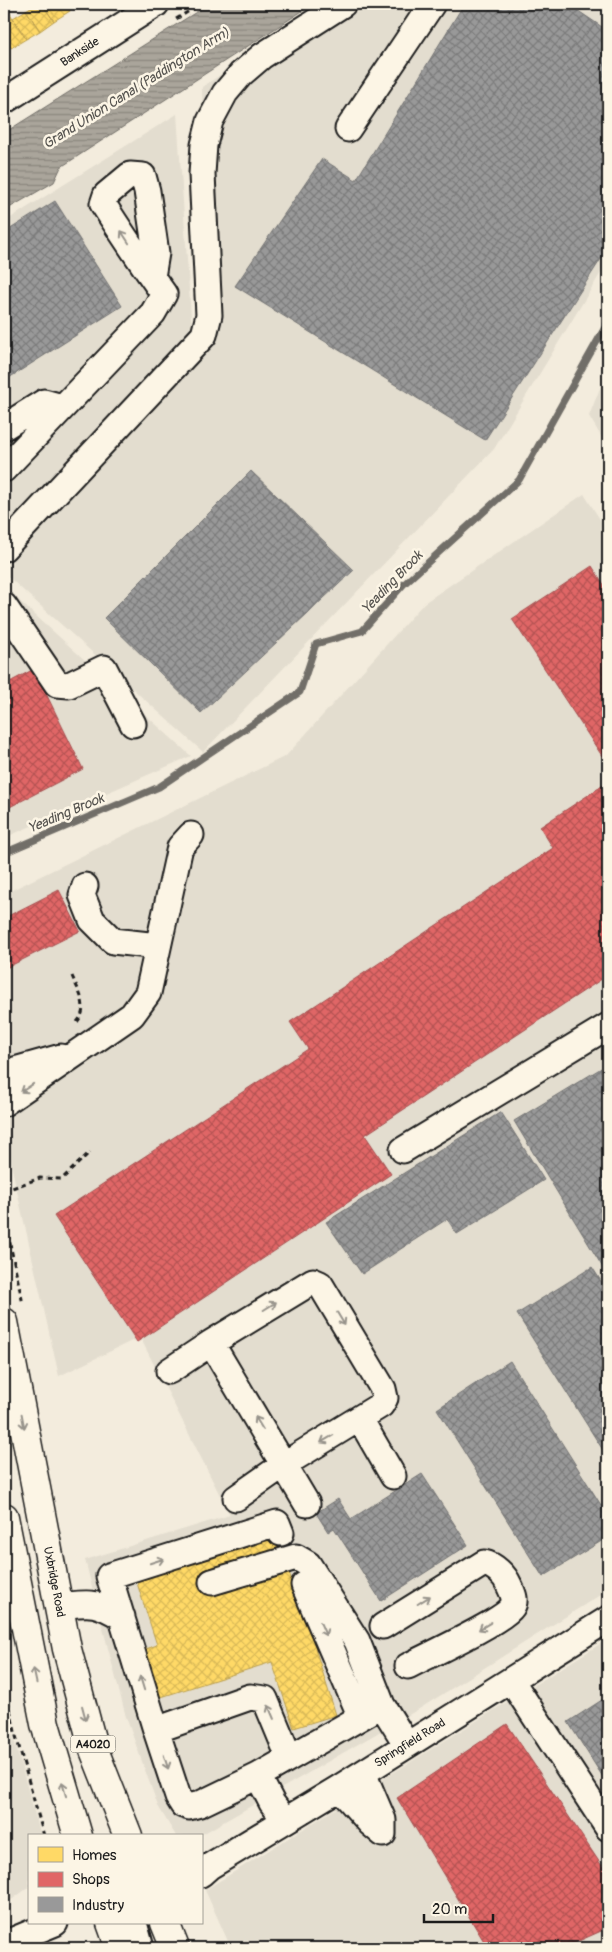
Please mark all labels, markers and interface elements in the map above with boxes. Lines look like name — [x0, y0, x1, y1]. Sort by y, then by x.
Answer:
water label: Grand Union Canal (Paddington Arm) — [40, 23, 232, 153]
street label: Bankside — [58, 34, 102, 70]
one-way arrow — [119, 230, 129, 244]
water label: Yeading Brook — [358, 546, 427, 617]
water label: Yeading Brook — [26, 789, 108, 837]
one-way arrow — [21, 1083, 35, 1093]
one-way arrow — [262, 1301, 276, 1311]
one-way arrow — [336, 1312, 346, 1327]
one-way arrow — [18, 1413, 28, 1429]
one-way arrow — [253, 1417, 263, 1431]
one-way arrow — [321, 1434, 335, 1444]
street label: Uxbridge Road — [40, 1545, 68, 1619]
one-way arrow — [149, 1555, 165, 1565]
one-way arrow — [417, 1595, 431, 1605]
one-way arrow — [319, 1621, 329, 1636]
one-way arrow — [478, 1621, 492, 1631]
one-way arrow — [30, 1668, 40, 1684]
one-way arrow — [136, 1675, 146, 1691]
one-way arrow — [80, 1704, 90, 1720]
one-way arrow — [266, 1705, 275, 1720]
street label: Springfield Road — [372, 1715, 448, 1771]
road number: A4020 — [70, 1736, 116, 1752]
one-way arrow — [162, 1754, 172, 1770]
one-way arrow — [59, 1781, 69, 1797]
legend — [28, 1834, 202, 1924]
text: Homes — [72, 1846, 117, 1865]
text: Shops — [72, 1870, 110, 1889]
scale bar — [424, 1892, 493, 1924]
text: Industry — [72, 1896, 125, 1915]
text: 20 m — [432, 1900, 467, 1919]

